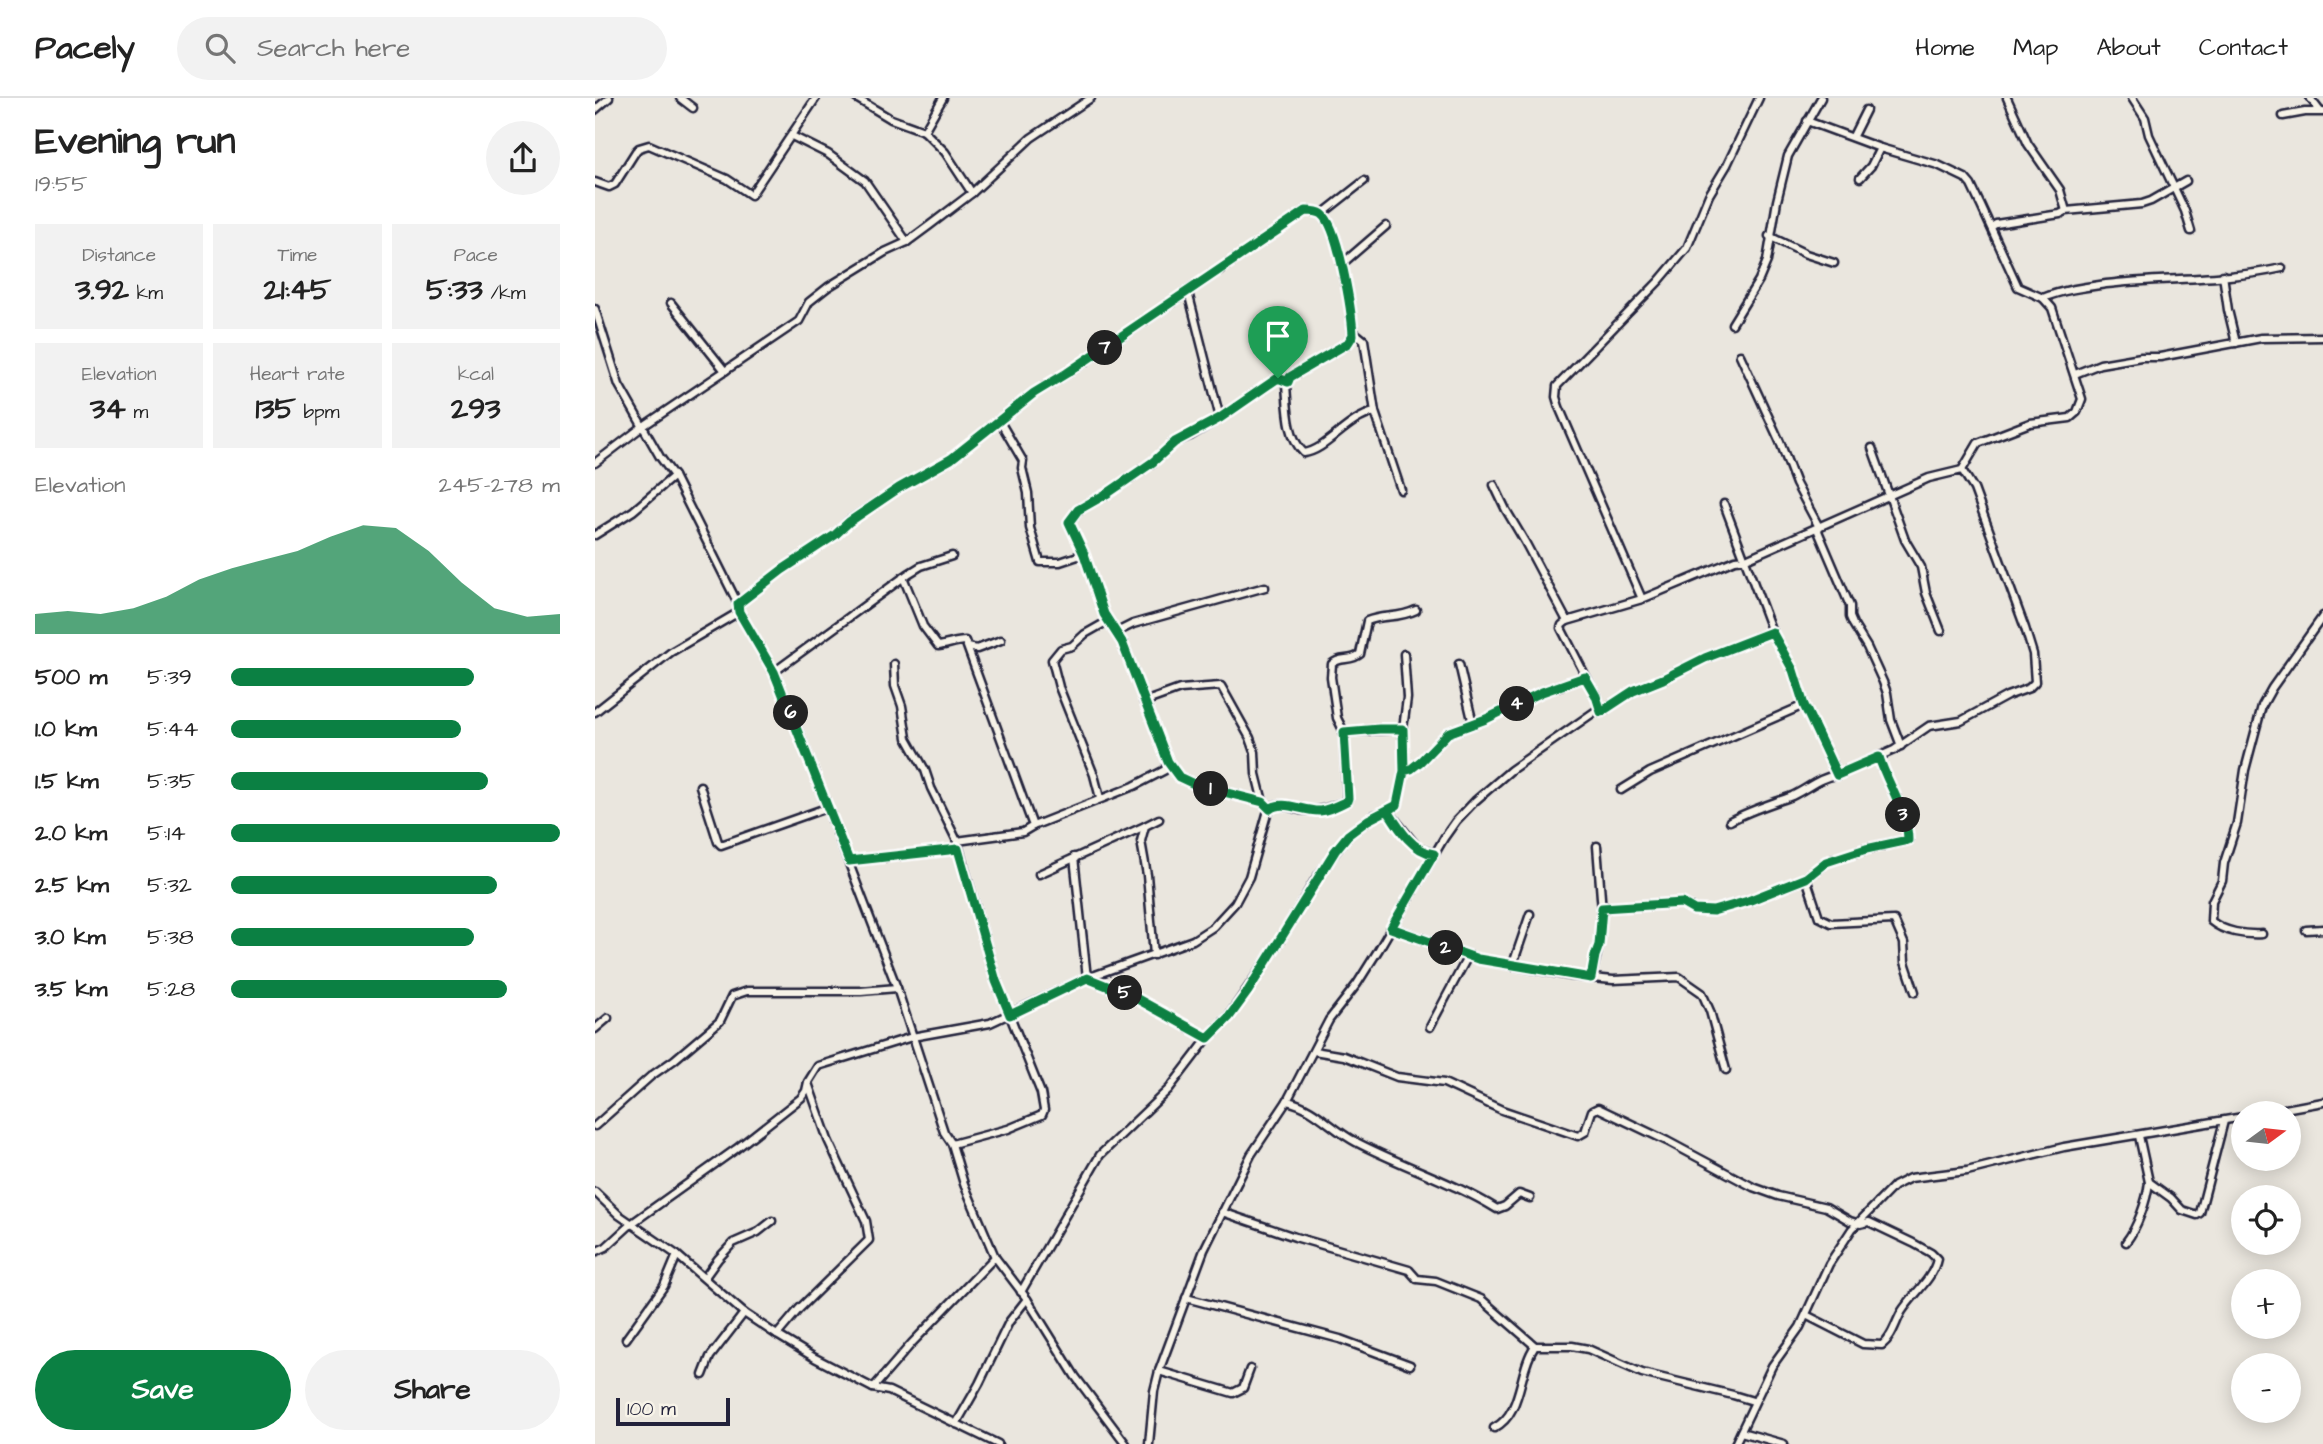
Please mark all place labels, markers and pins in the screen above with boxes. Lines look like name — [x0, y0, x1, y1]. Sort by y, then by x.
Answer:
pin — [1248, 306, 1308, 378]
pin: 7 — [1087, 330, 1123, 366]
pin: 4 — [1499, 686, 1535, 722]
pin: 6 — [773, 696, 809, 730]
pin: 1 — [1193, 772, 1229, 806]
pin: 3 — [1885, 798, 1921, 832]
pin: 2 — [1429, 930, 1463, 966]
pin: 5 — [1107, 976, 1143, 1010]

